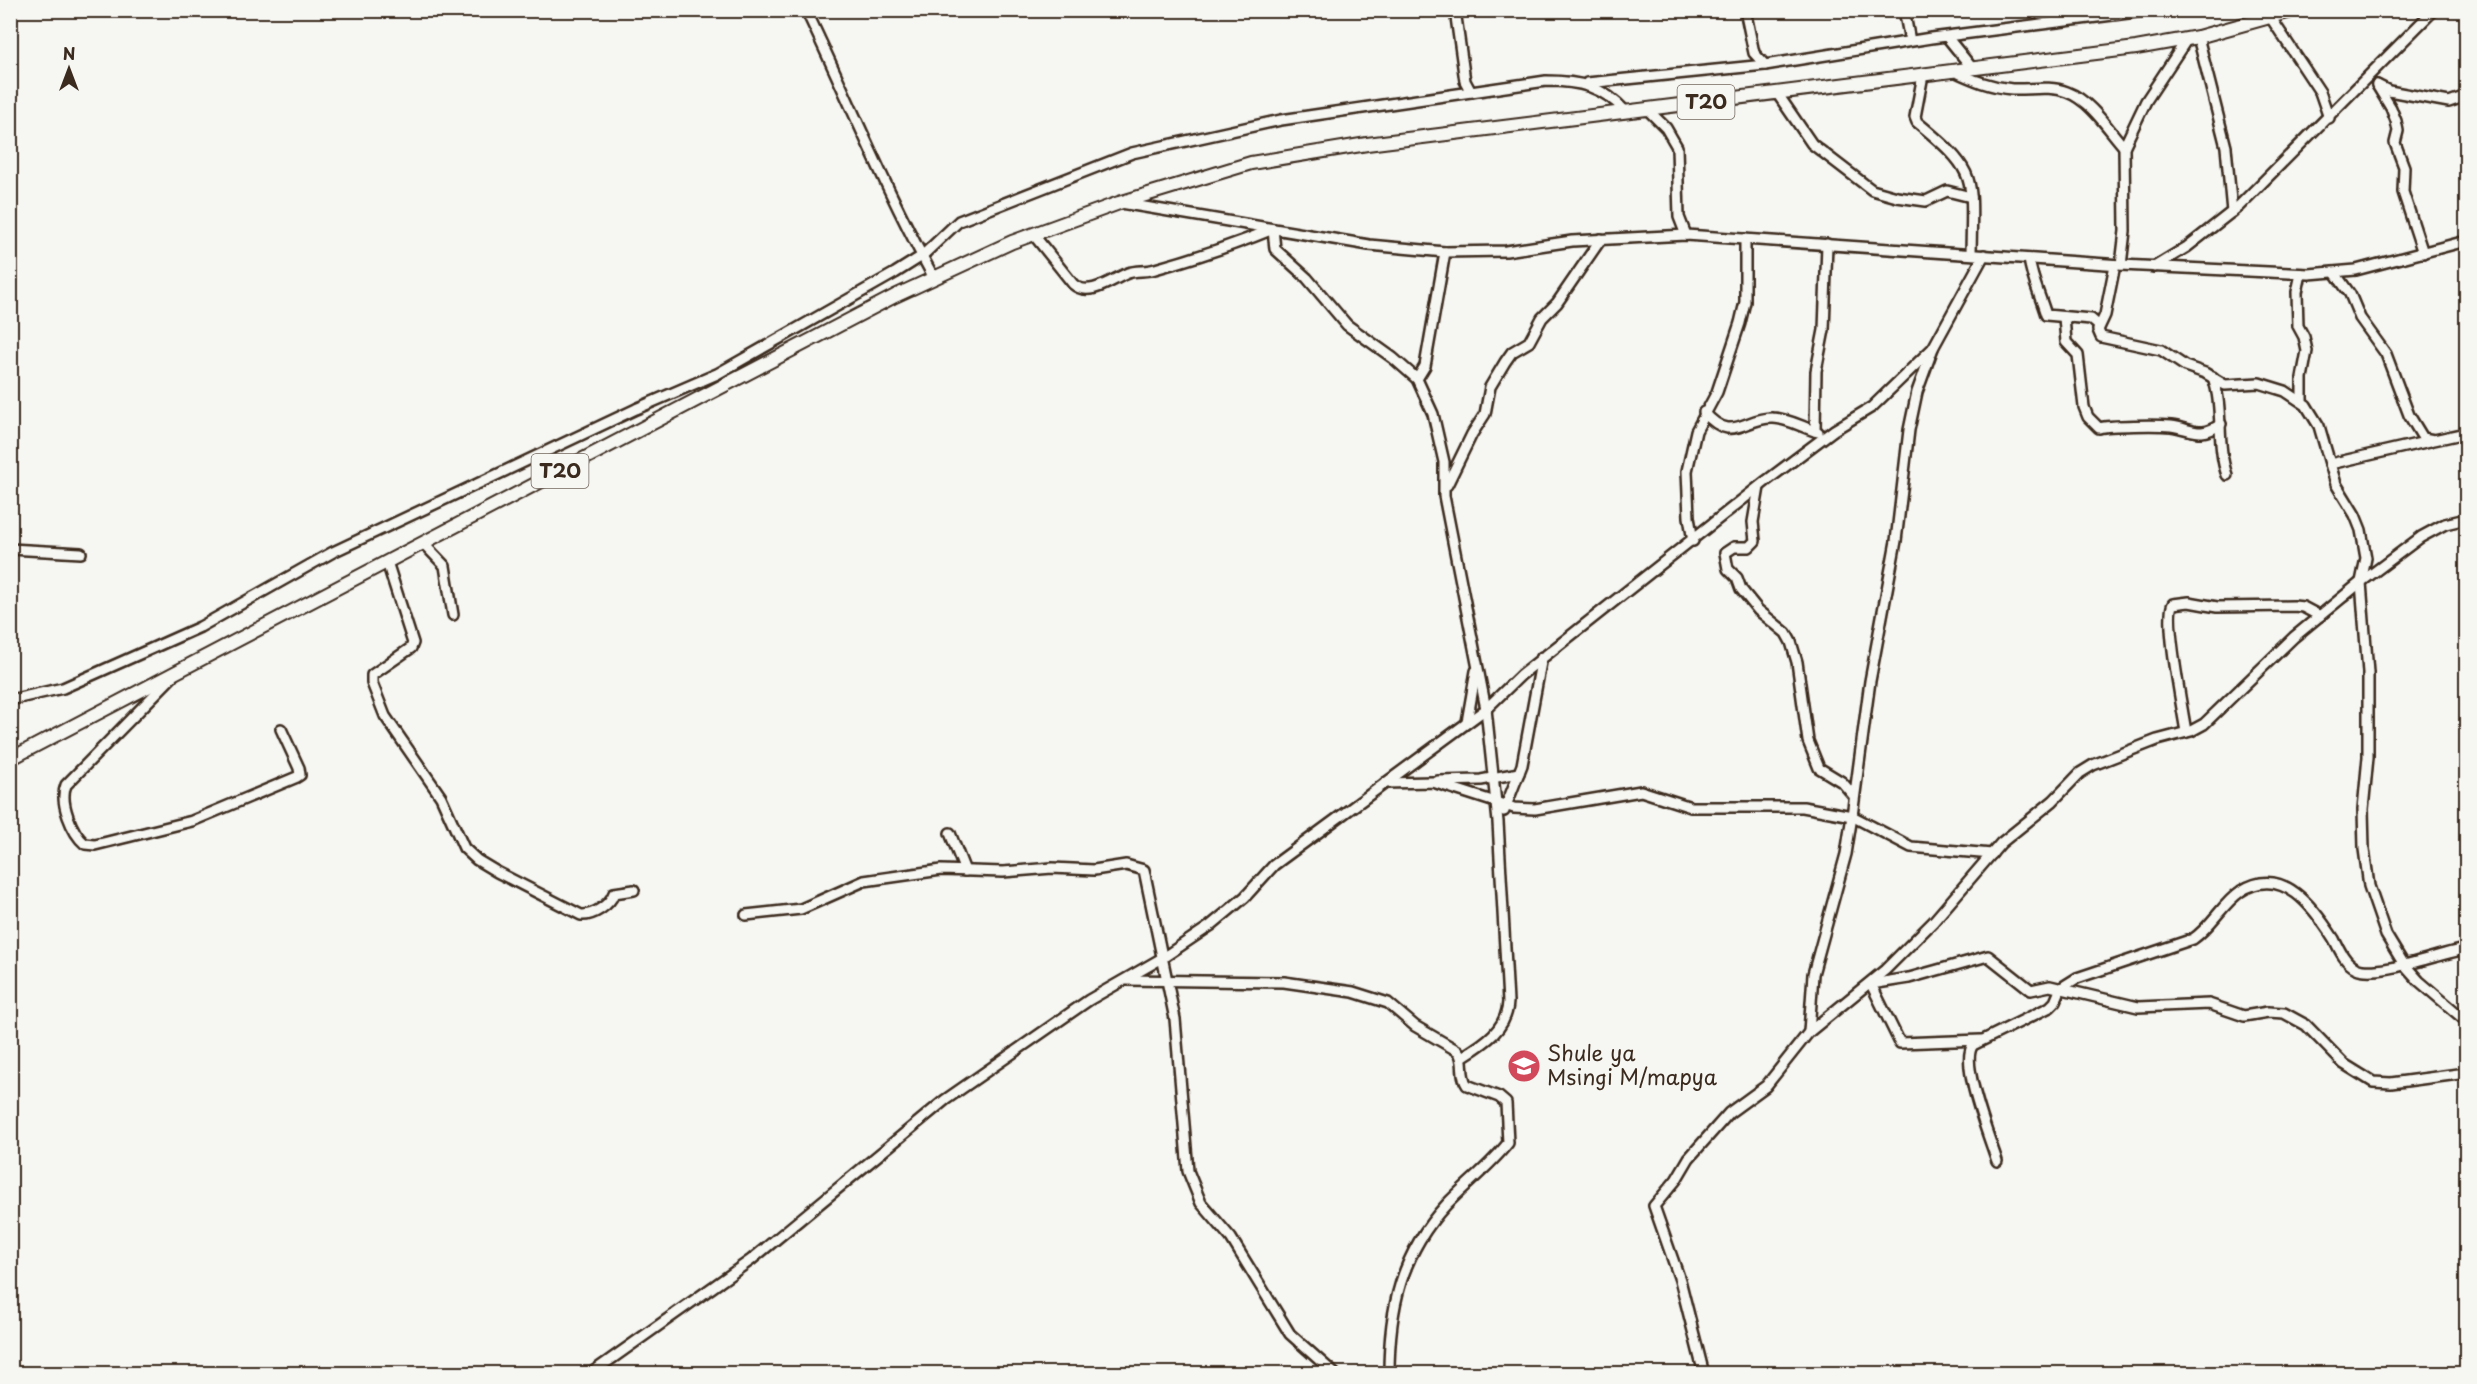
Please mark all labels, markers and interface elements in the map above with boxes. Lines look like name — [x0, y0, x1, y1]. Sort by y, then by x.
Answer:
north arrow — [39, 39, 99, 99]
text: N — [63, 41, 75, 65]
road number: T20 — [1678, 85, 1734, 119]
road number: T20 — [532, 454, 588, 488]
place label: Shule ya Msingi M/mapya — [1547, 1036, 1718, 1092]
school or university icon: Shule ya Msingi M/mapya — [1506, 1048, 1542, 1084]

